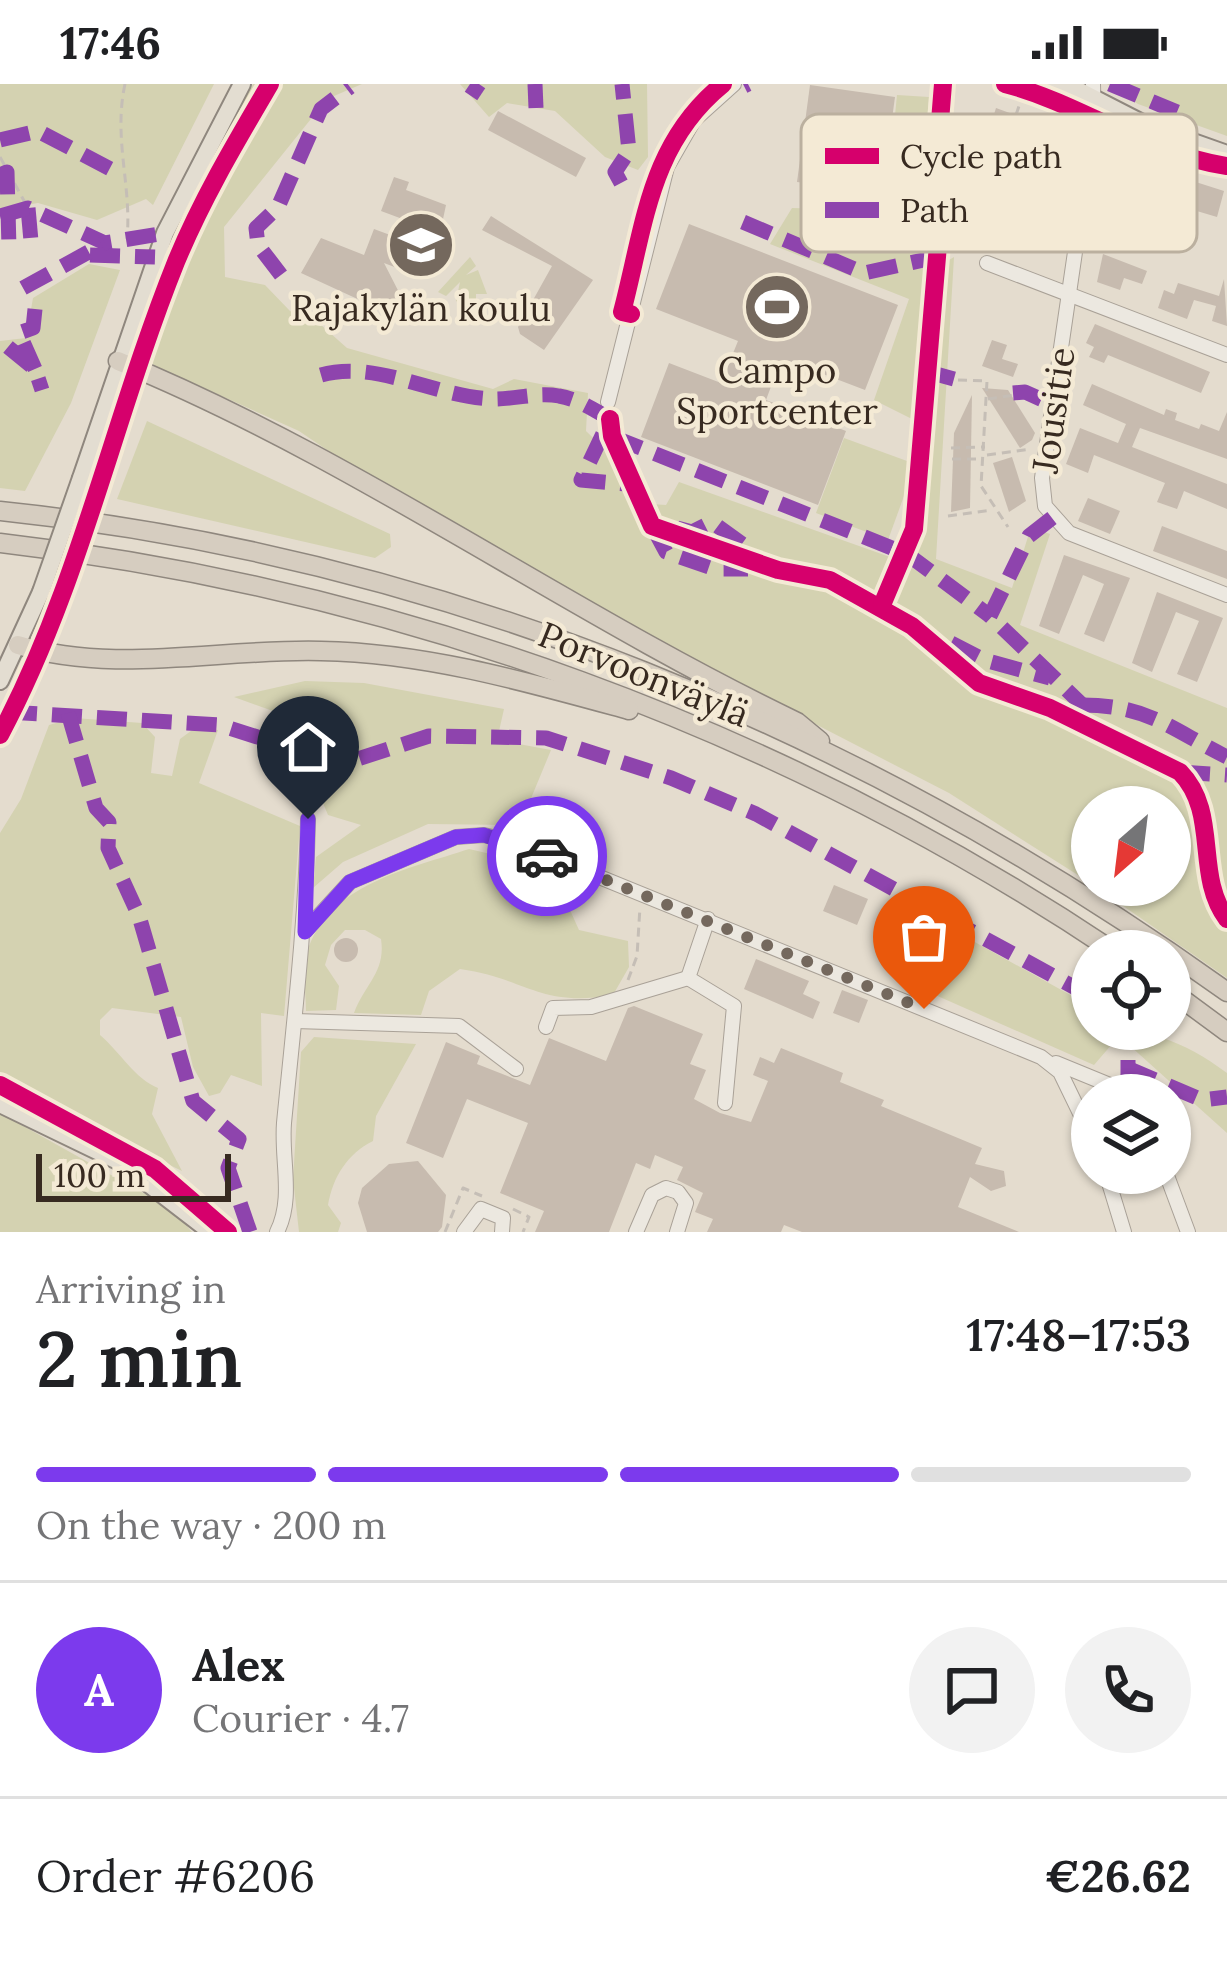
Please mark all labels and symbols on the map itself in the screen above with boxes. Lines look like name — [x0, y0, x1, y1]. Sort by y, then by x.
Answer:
legend — [801, 114, 1197, 252]
text: Cycle path — [900, 135, 1062, 177]
text: Path — [900, 189, 969, 231]
school or university icon: Rajakylän koulu — [386, 210, 456, 280]
sports icon: Campo Sportcenter — [742, 272, 812, 342]
place label: Rajakylän koulu — [291, 285, 551, 331]
street label: Jousitie — [1021, 344, 1085, 477]
place label: Campo Sportcenter — [676, 347, 878, 434]
street label: Porvoonväylä — [532, 611, 756, 737]
pin — [257, 696, 359, 819]
north arrow — [1071, 786, 1191, 906]
courier — [487, 796, 607, 916]
pin — [873, 886, 975, 1009]
scale bar — [36, 1148, 231, 1201]

